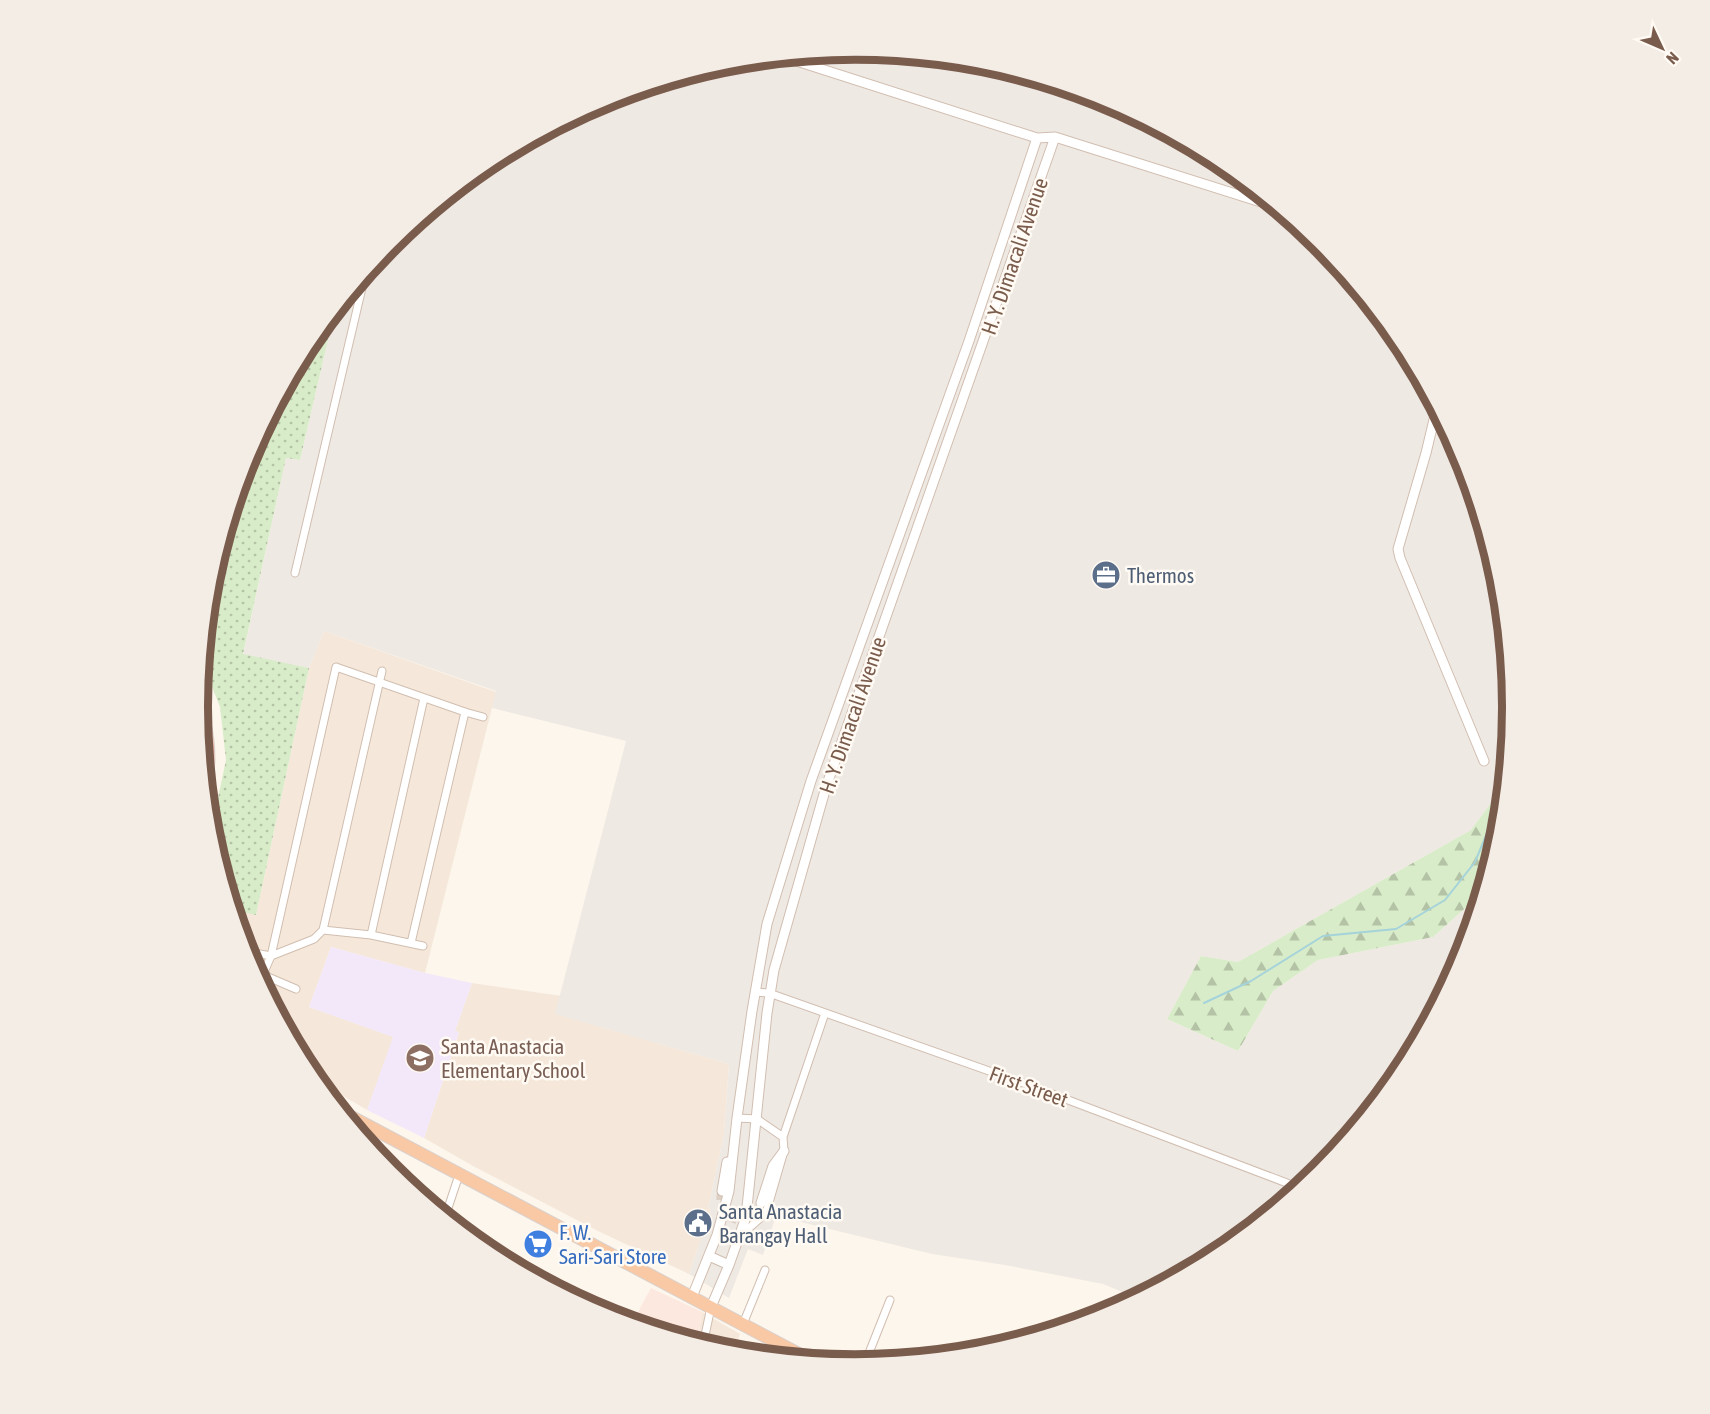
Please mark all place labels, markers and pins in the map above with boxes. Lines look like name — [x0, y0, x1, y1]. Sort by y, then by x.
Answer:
office icon: Thermos — [1090, 559, 1122, 591]
place label: Thermos — [1127, 563, 1194, 587]
place label: Santa Anastacia Elementary School — [441, 1034, 586, 1082]
school or university icon: Santa Anastacia Elementary School — [404, 1042, 436, 1074]
place label: Santa Anastacia Barangay Hall — [719, 1199, 842, 1247]
public building icon: Santa Anastacia Barangay Hall — [682, 1207, 714, 1239]
place label: F. W. Sari-Sari Store — [559, 1220, 667, 1268]
supermarket icon: F. W. Sari-Sari Store — [522, 1228, 554, 1260]

